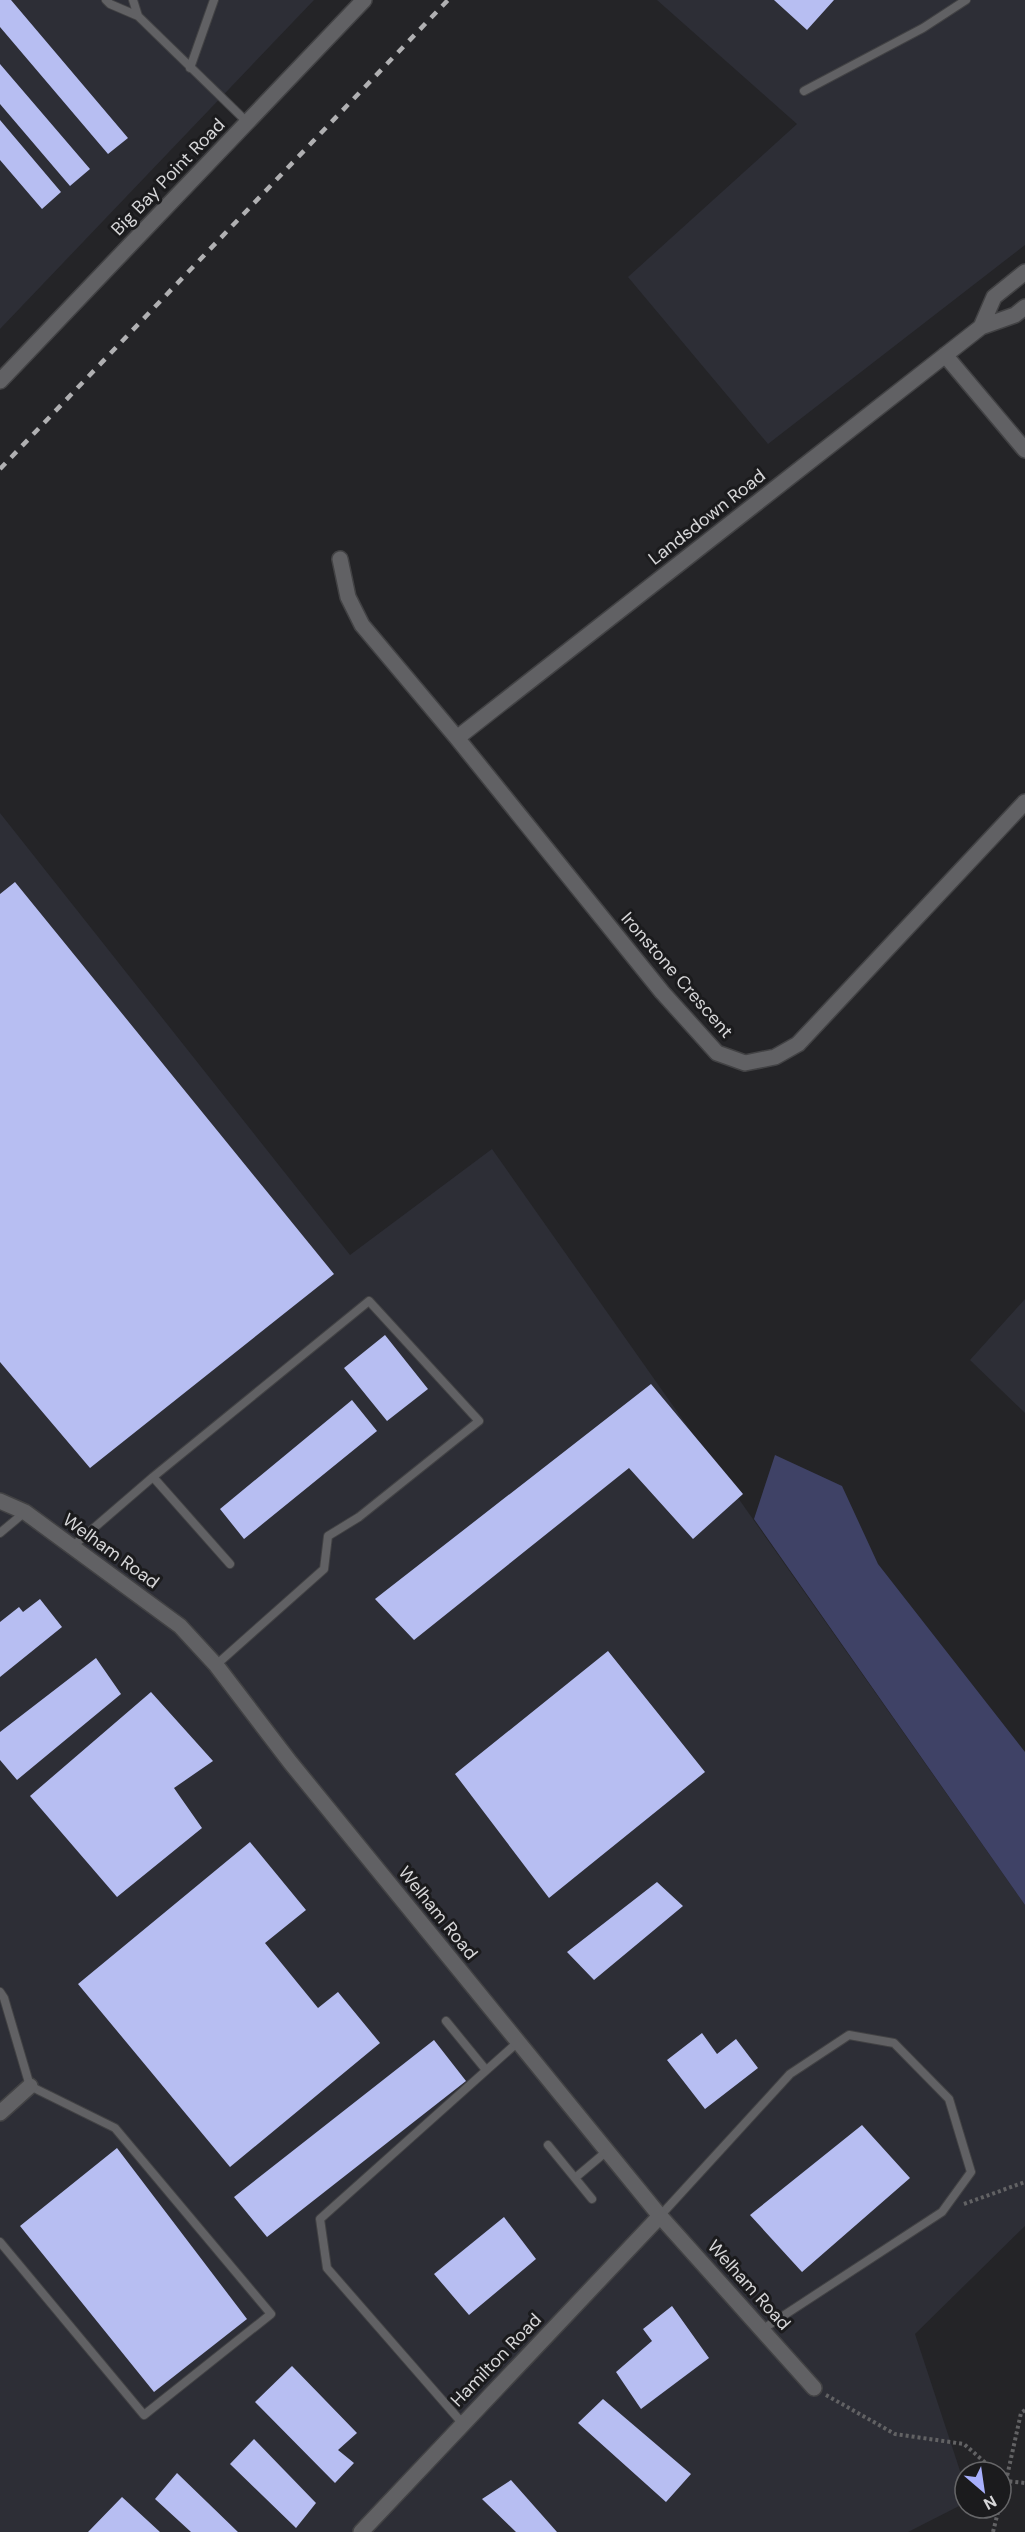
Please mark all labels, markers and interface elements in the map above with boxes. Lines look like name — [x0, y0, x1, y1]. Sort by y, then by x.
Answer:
street label: Big Bay Point Road — [106, 113, 230, 241]
street label: Landsdown Road — [644, 464, 770, 570]
street label: Ironstone Crescent — [616, 907, 738, 1043]
street label: Welham Road — [58, 1508, 164, 1594]
street label: Welham Road — [393, 1861, 483, 1965]
street label: Welham Road — [702, 2235, 796, 2335]
street label: Hamilton Road — [445, 2308, 547, 2412]
north arrow — [953, 2460, 1013, 2520]
text: N — [980, 2491, 1000, 2515]

